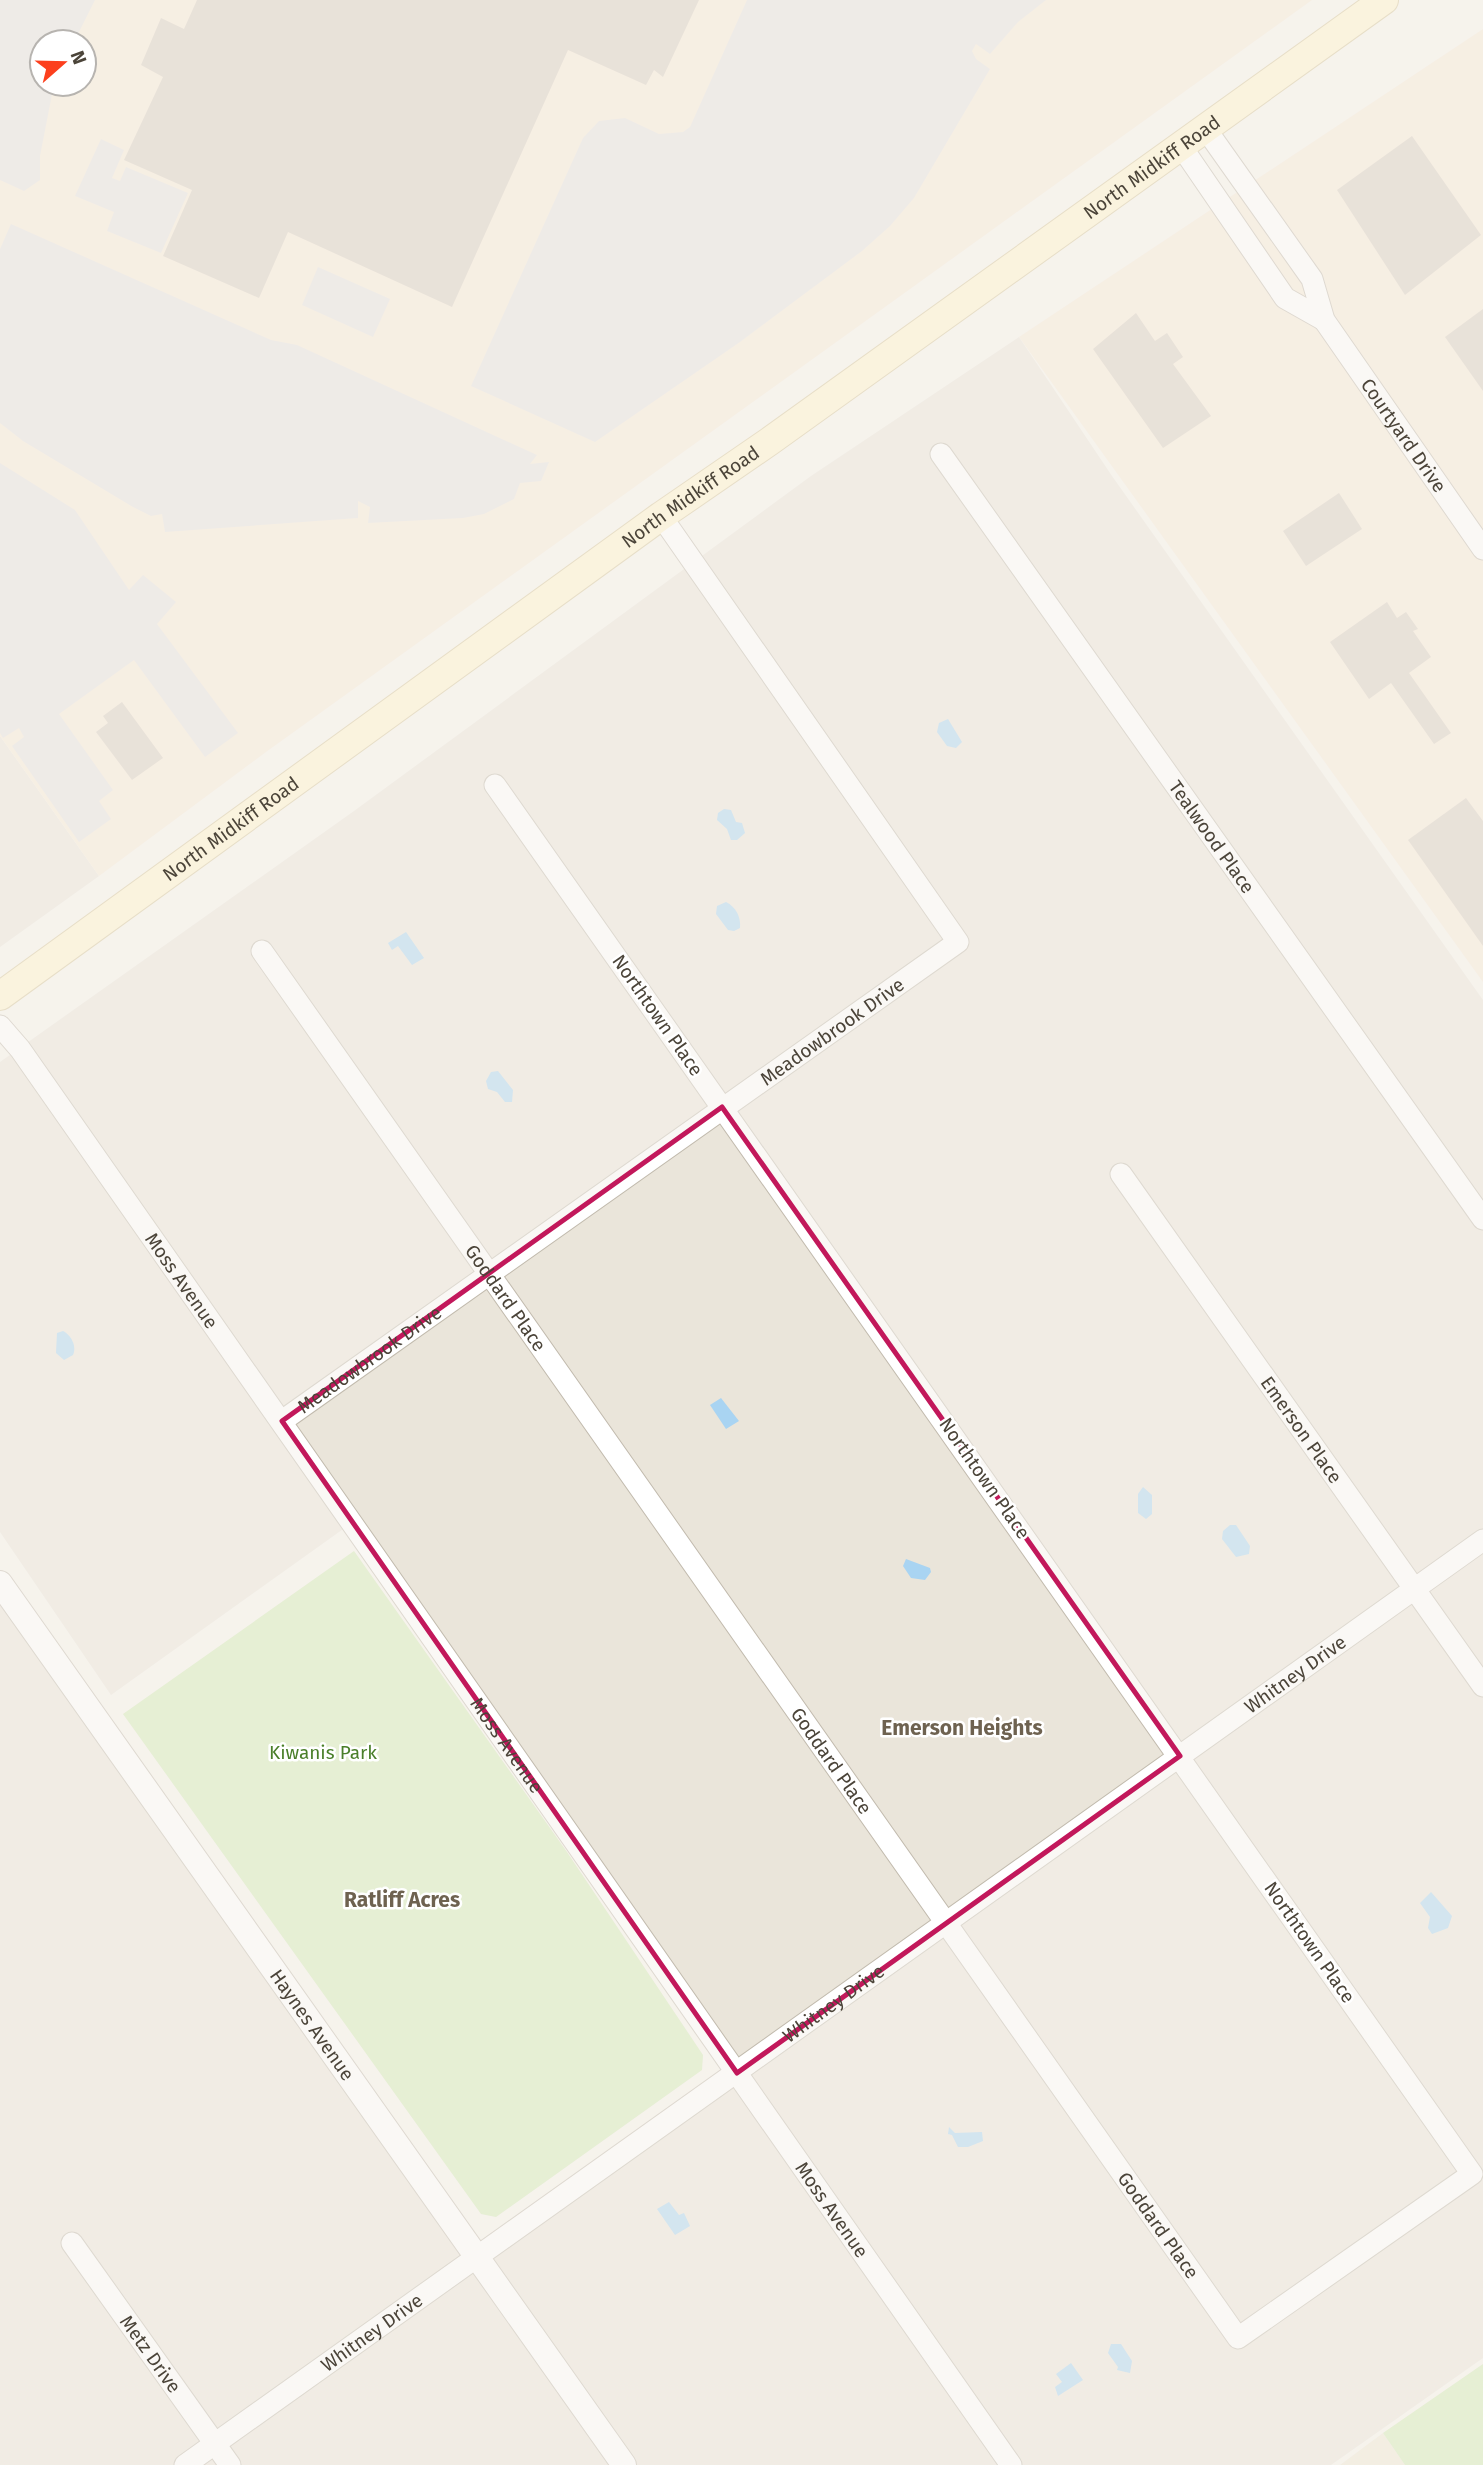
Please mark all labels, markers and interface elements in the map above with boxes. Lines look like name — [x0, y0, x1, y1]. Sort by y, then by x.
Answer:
north arrow — [28, 28, 98, 98]
text: N — [66, 47, 91, 67]
street label: North Midkiff Road — [1079, 111, 1225, 224]
street label: Courtyard Drive — [1356, 374, 1451, 497]
street label: North Midkiff Road — [617, 441, 764, 553]
street label: North Midkiff Road — [158, 772, 304, 886]
street label: Tealwood Place — [1164, 776, 1259, 898]
street label: Northtown Place — [607, 950, 708, 1080]
street label: Meadowbrook Drive — [756, 973, 909, 1091]
street label: Moss Avenue — [140, 1228, 223, 1333]
street label: Goddard Place — [460, 1240, 551, 1356]
street label: Meadowbrook Drive — [293, 1301, 446, 1418]
street label: Emerson Place — [1256, 1372, 1347, 1488]
street label: Northtown Place — [934, 1413, 1035, 1543]
street label: Whitney Drive — [1240, 1630, 1351, 1718]
street label: Moss Avenue — [465, 1693, 548, 1798]
street label: Goddard Place — [786, 1703, 877, 1819]
district label: Emerson Heights — [881, 1715, 1043, 1741]
park label: Kiwanis Park — [269, 1741, 377, 1764]
street label: Northtown Place — [1259, 1877, 1360, 2007]
district label: Ratliff Acres — [344, 1887, 460, 1913]
street label: Whitney Drive — [778, 1959, 889, 2047]
street label: Haynes Avenue — [265, 1965, 359, 2085]
street label: Moss Avenue — [790, 2158, 873, 2262]
street label: Goddard Place — [1113, 2168, 1204, 2283]
street label: Whitney Drive — [316, 2288, 427, 2377]
street label: Metz Drive — [115, 2311, 186, 2397]

